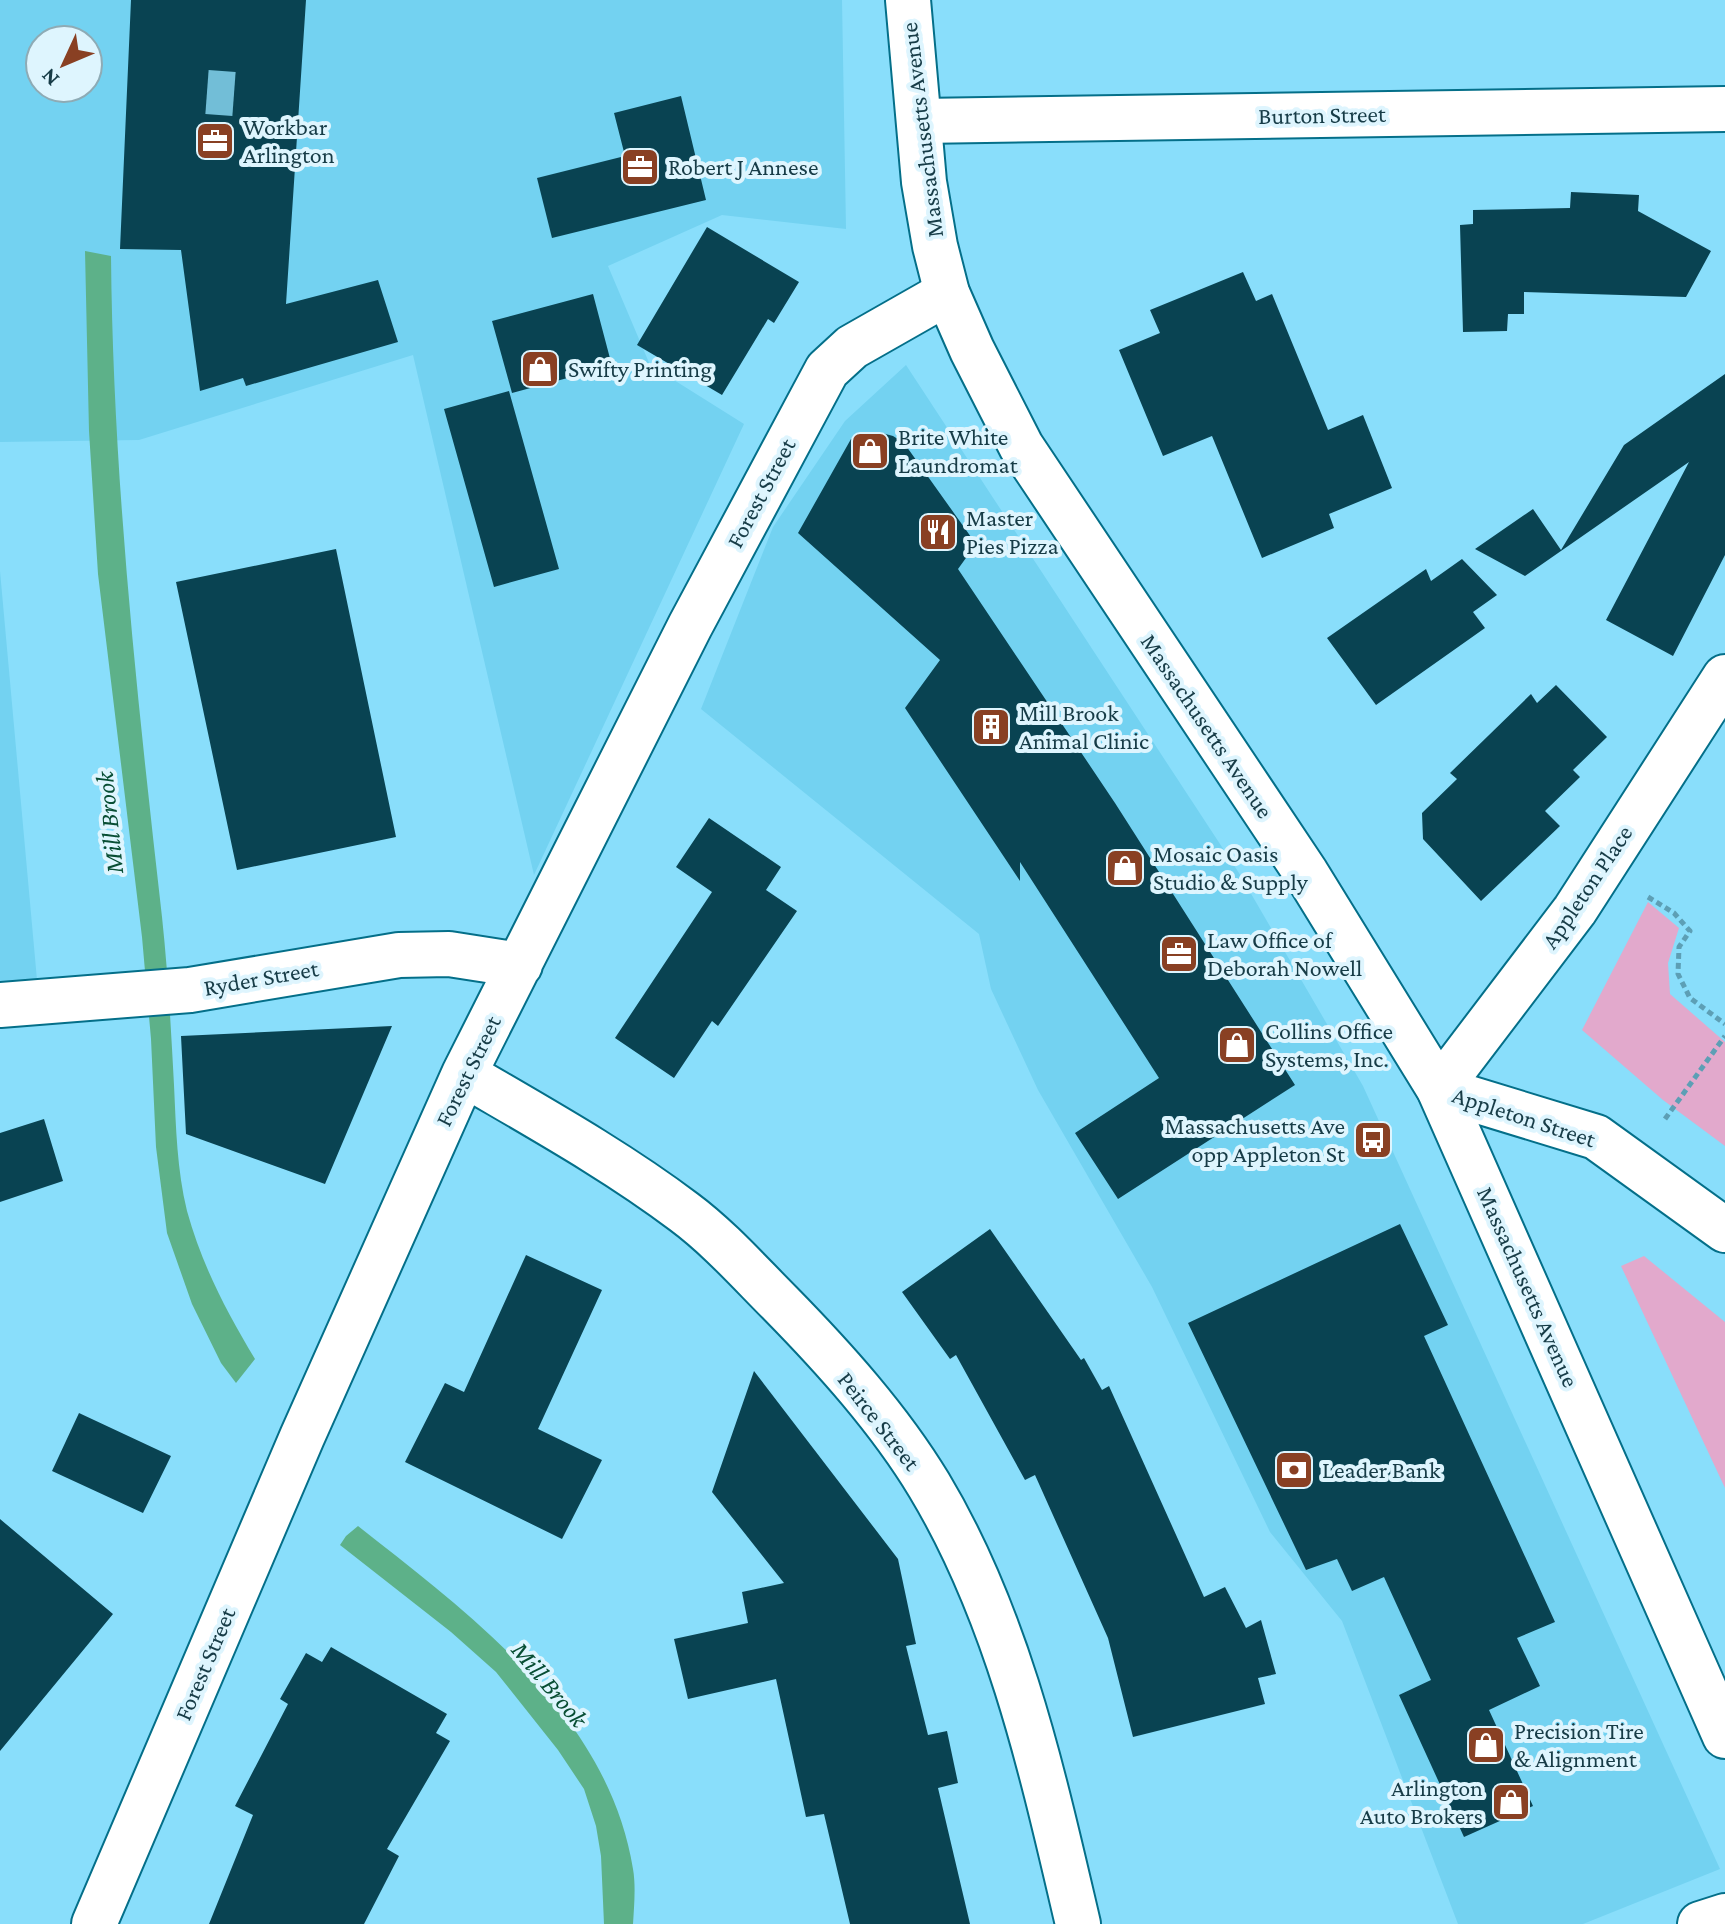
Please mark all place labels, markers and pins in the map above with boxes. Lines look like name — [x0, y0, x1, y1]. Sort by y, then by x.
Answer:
place label: Workbar Arlington — [243, 113, 335, 168]
office icon: Workbar Arlington — [194, 120, 236, 162]
office icon: Robert J Annese — [619, 146, 661, 188]
place label: Robert J Annese — [668, 153, 818, 180]
shop icon: Swifty Printing — [519, 348, 561, 390]
place label: Swifty Printing — [568, 355, 712, 382]
place label: Brite White Laundromat — [898, 423, 1019, 478]
shop icon: Brite White Laundromat — [849, 430, 891, 472]
place label: Master Pies Pizza — [966, 504, 1059, 559]
restaurant icon: Master Pies Pizza — [917, 511, 959, 553]
place label: Mill Brook Animal Clinic — [1019, 699, 1149, 754]
building icon: Mill Brook Animal Clinic — [970, 706, 1012, 748]
place label: Mosaic Oasis Studio & Supply — [1153, 840, 1309, 895]
shop icon: Mosaic Oasis Studio & Supply — [1104, 847, 1146, 889]
place label: Law Office of Deborah Nowell — [1207, 926, 1362, 981]
office icon: Law Office of Deborah Nowell — [1158, 933, 1200, 975]
place label: Collins Office Systems, Inc. — [1265, 1017, 1393, 1072]
shop icon: Collins Office Systems, Inc. — [1216, 1024, 1258, 1066]
place label: Massachusetts Ave opp Appleton St — [1164, 1112, 1346, 1167]
bus stop icon: Massachusetts Ave opp Appleton St — [1352, 1119, 1394, 1161]
bank icon: Leader Bank — [1273, 1449, 1315, 1491]
place label: Leader Bank — [1322, 1456, 1441, 1483]
place label: Precision Tire & Alignment — [1514, 1717, 1644, 1772]
shop icon: Precision Tire & Alignment — [1465, 1724, 1507, 1766]
place label: Arlington Auto Brokers — [1360, 1774, 1483, 1829]
shop icon: Arlington Auto Brokers — [1490, 1781, 1532, 1823]

